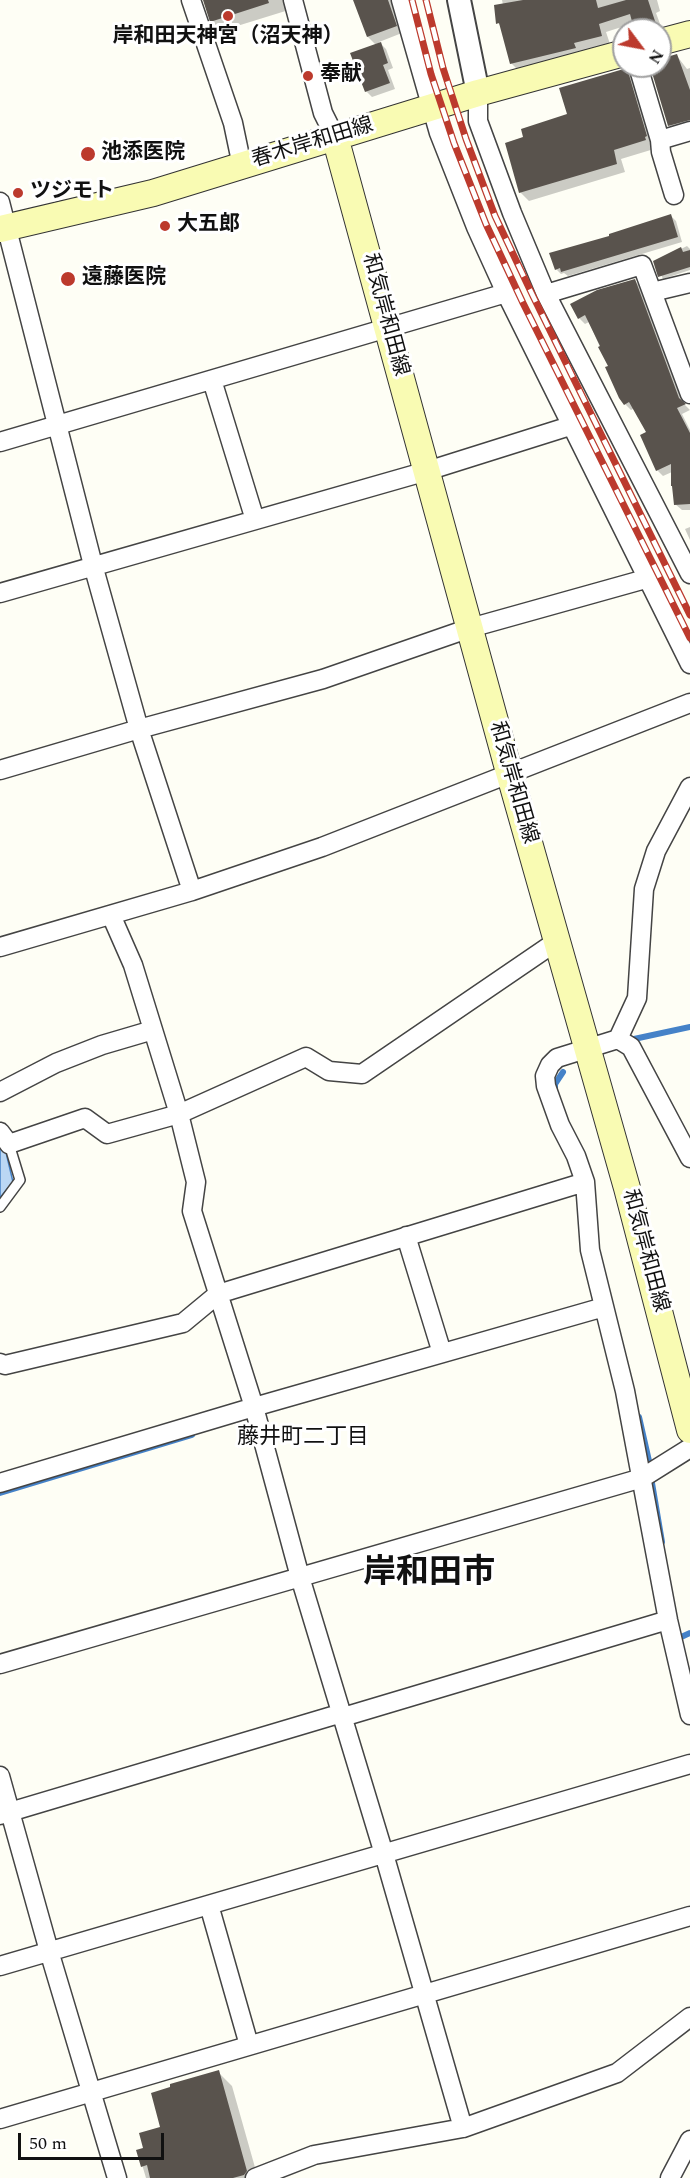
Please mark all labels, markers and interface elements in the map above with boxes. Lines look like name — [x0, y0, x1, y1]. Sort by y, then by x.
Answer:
marker: 岸和田天神宮（沼天神） — [221, 9, 235, 23]
north arrow — [612, 18, 672, 78]
place label: 岸和田天神宮（沼天神） — [113, 25, 343, 51]
text: N — [642, 45, 669, 68]
place label: 奉献 — [320, 63, 362, 89]
marker: 奉献 — [301, 69, 315, 83]
street label: 春木岸和田線 — [249, 114, 377, 174]
place label: 池添医院 — [101, 141, 185, 167]
marker: 池添医院 — [79, 145, 97, 163]
place label: ツジモト — [30, 180, 114, 206]
marker: ツジモト — [11, 186, 25, 200]
place label: 大五郎 — [177, 213, 240, 239]
marker: 大五郎 — [158, 219, 172, 233]
street label: 和気岸和田線 — [356, 251, 412, 379]
place label: 遠藤医院 — [82, 266, 166, 292]
marker: 遠藤医院 — [59, 270, 77, 288]
street label: 和気岸和田線 — [483, 719, 541, 847]
street label: 和気岸和田線 — [616, 1187, 672, 1315]
district label: 藤井町二丁目 — [237, 1426, 369, 1452]
district label: 岸和田市 — [363, 1556, 495, 1596]
scale bar — [21, 2121, 166, 2159]
text: 50 m — [29, 2130, 67, 2157]

